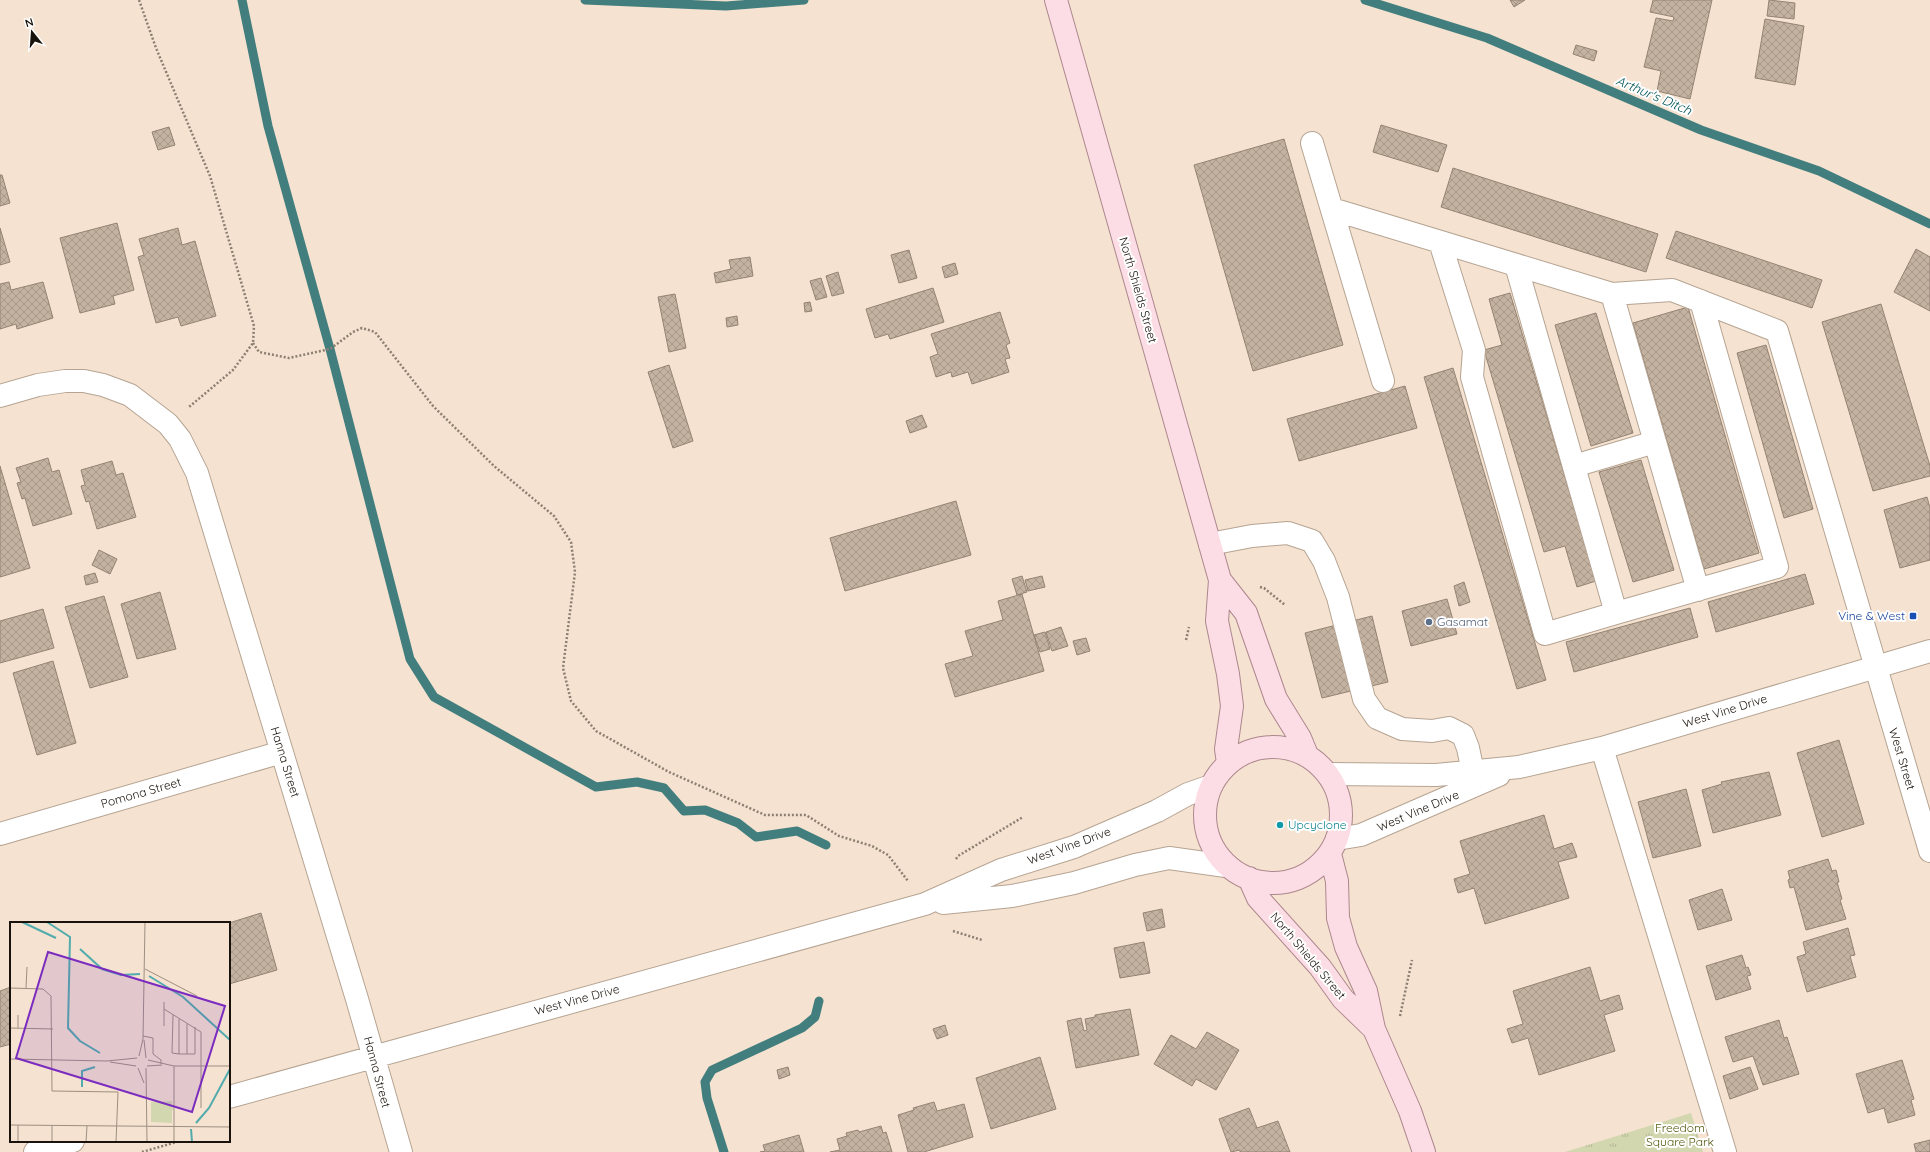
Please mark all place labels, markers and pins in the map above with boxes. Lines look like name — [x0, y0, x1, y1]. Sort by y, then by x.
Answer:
place label: Vine & West — [1838, 608, 1905, 623]
marker: Vine & West — [1908, 611, 1918, 621]
place label: Gasamat — [1437, 614, 1488, 629]
marker: Gasamat — [1424, 617, 1434, 627]
place label: Upcyclone — [1288, 817, 1347, 832]
marker: Upcyclone — [1275, 820, 1285, 830]

